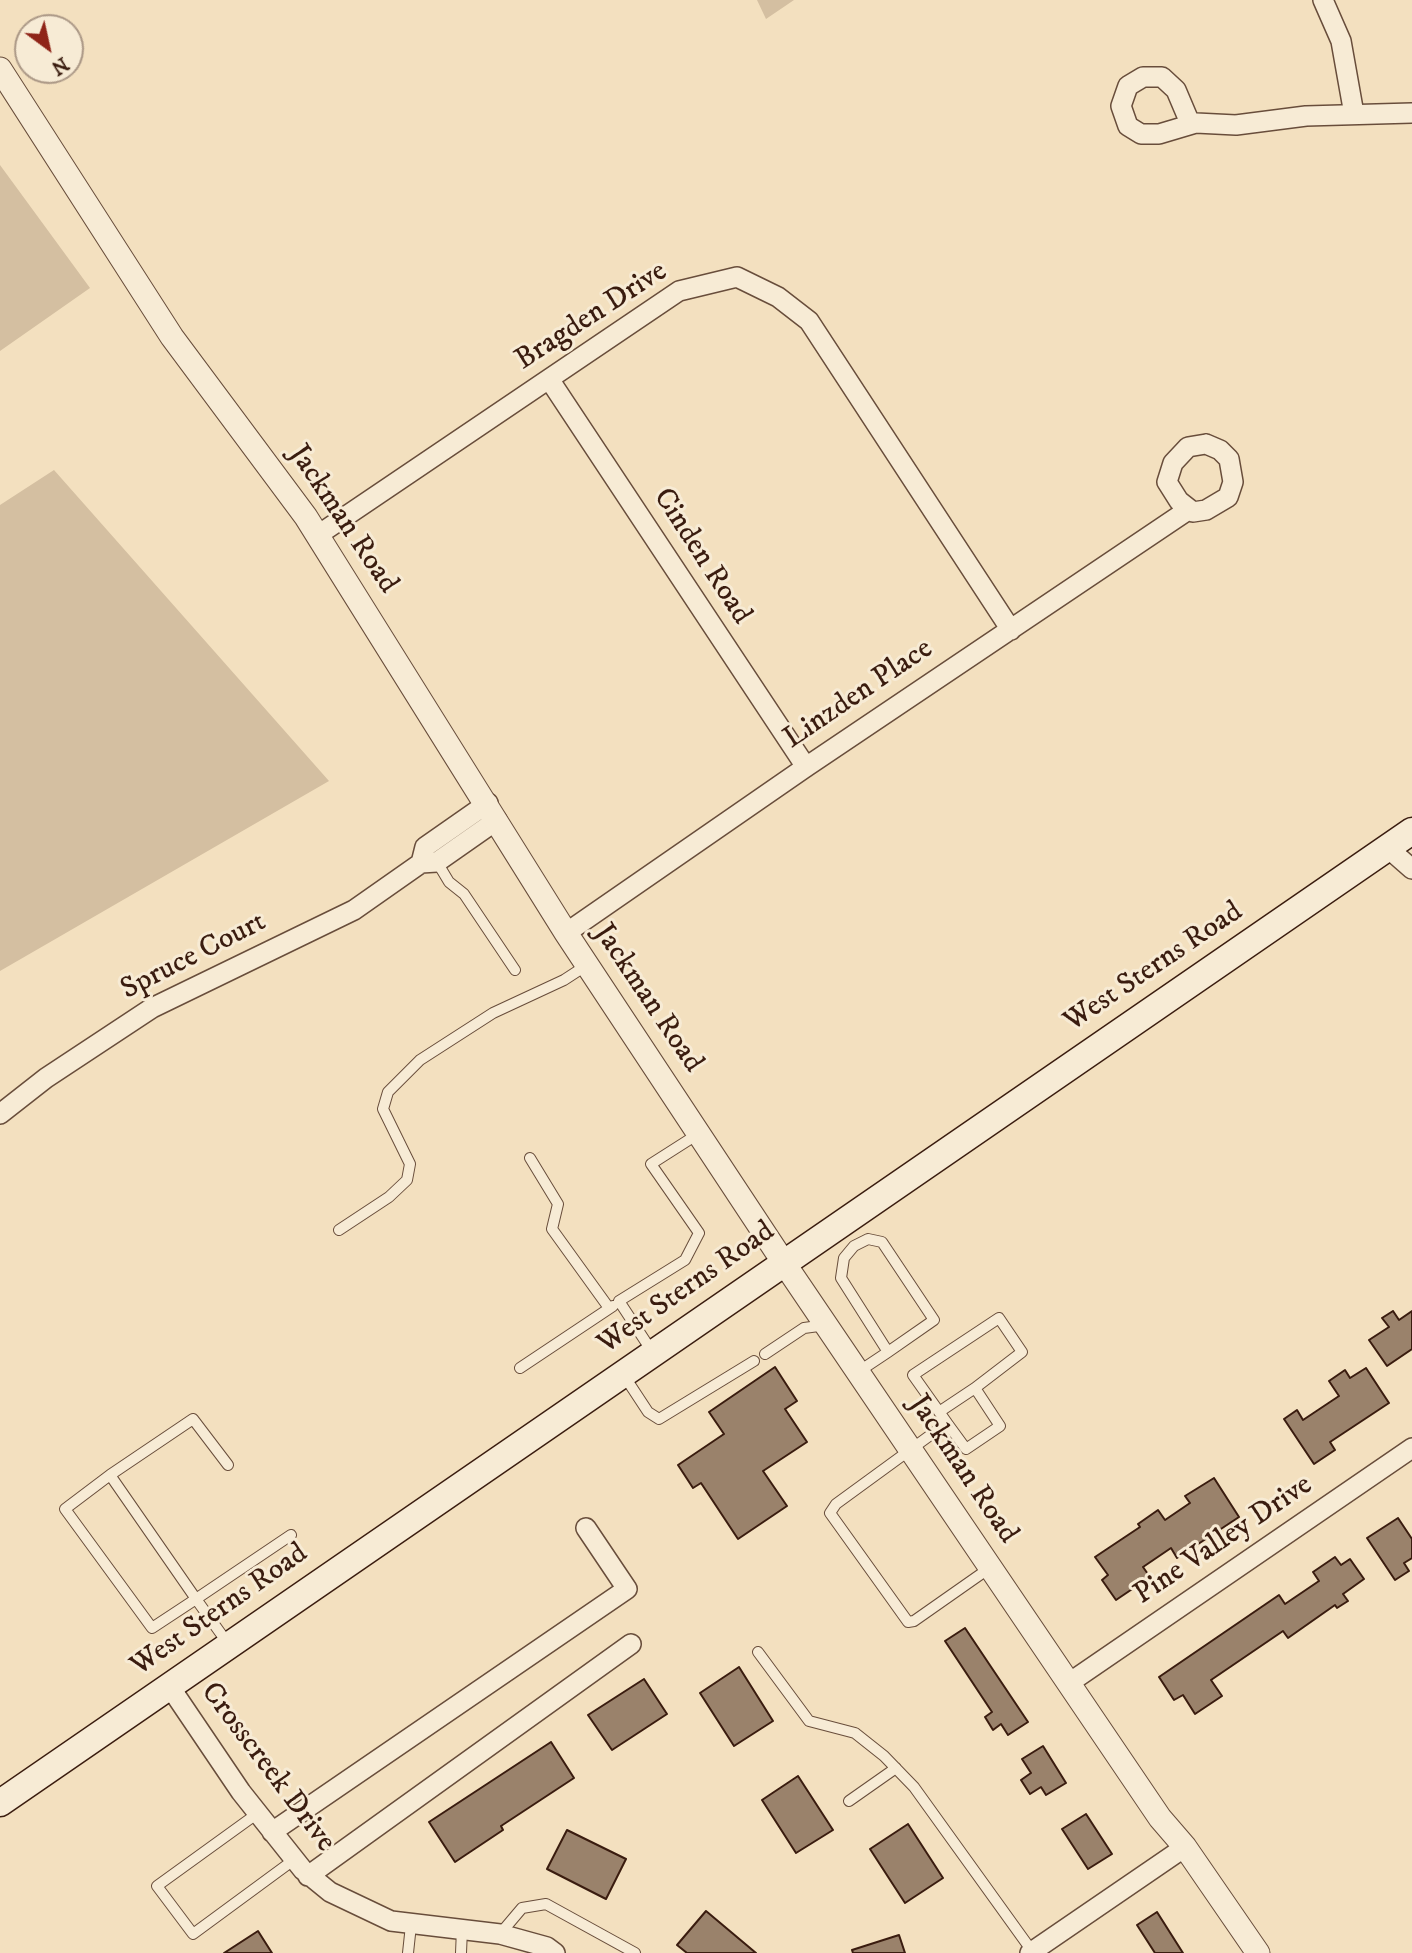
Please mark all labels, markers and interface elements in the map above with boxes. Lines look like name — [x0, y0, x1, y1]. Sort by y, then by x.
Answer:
north arrow — [14, 14, 84, 84]
text: N — [47, 51, 72, 79]
street label: Bragden Drive — [509, 255, 675, 379]
street label: Jackman Road — [279, 439, 405, 601]
street label: Cinden Road — [644, 482, 758, 632]
street label: Linzden Place — [778, 632, 940, 758]
street label: West Sterns Road — [1058, 895, 1250, 1041]
street label: Spruce Court — [115, 905, 273, 1009]
street label: Jackman Road — [584, 918, 710, 1080]
street label: West Sterns Road — [592, 1215, 782, 1363]
street label: Jackman Road — [899, 1389, 1025, 1551]
street label: Pine Valley Drive — [1128, 1468, 1320, 1614]
street label: West Sterns Road — [125, 1537, 315, 1685]
street label: Crosscreek Drive — [192, 1676, 342, 1860]

